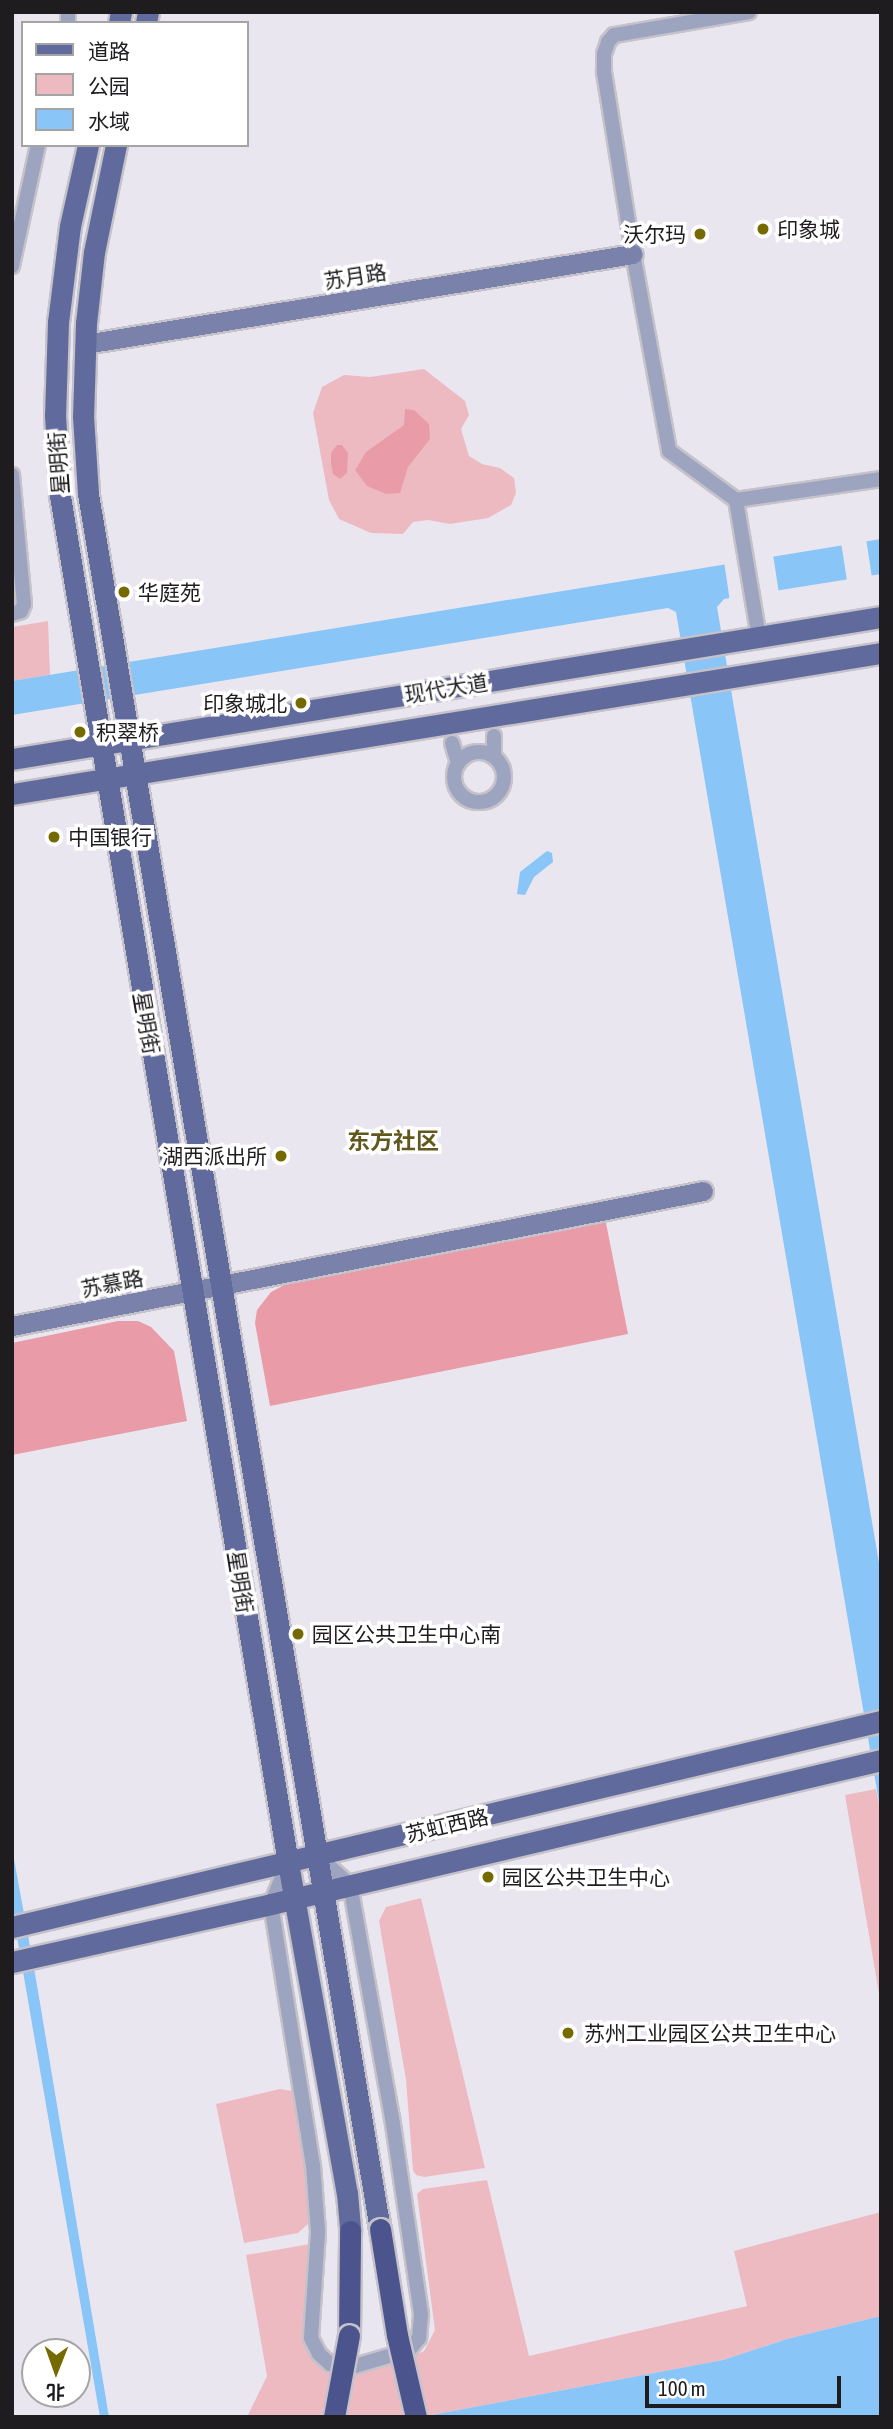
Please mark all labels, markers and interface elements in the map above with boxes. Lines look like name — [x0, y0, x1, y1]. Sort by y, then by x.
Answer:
legend — [21, 21, 248, 147]
text: 道路 — [88, 39, 130, 63]
text: 公园 — [88, 74, 130, 98]
text: 水域 — [88, 109, 130, 133]
place label: 印象城 — [777, 216, 840, 242]
place label: 沃尔玛 — [623, 221, 686, 247]
marker: 印象城 — [755, 221, 771, 237]
marker: 沃尔玛 — [692, 226, 708, 242]
street label: 苏月路 — [322, 259, 388, 293]
street label: 星明街 — [43, 431, 73, 495]
place label: 华庭苑 — [138, 579, 201, 605]
marker: 华庭苑 — [116, 584, 132, 600]
street label: 现代大道 — [403, 669, 489, 707]
place label: 印象城北 — [203, 690, 287, 716]
marker: 印象城北 — [293, 695, 309, 711]
place label: 积翠桥 — [96, 719, 159, 745]
marker: 积翠桥 — [70, 722, 90, 742]
place label: 中国银行 — [68, 824, 152, 850]
marker: 中国银行 — [46, 829, 62, 845]
street label: 星明街 — [129, 990, 165, 1056]
district label: 东方社区 — [347, 1127, 439, 1155]
place label: 湖西派出所 — [162, 1143, 267, 1169]
marker: 湖西派出所 — [273, 1148, 289, 1164]
street label: 苏慕路 — [79, 1265, 145, 1301]
street label: 星明街 — [224, 1549, 258, 1615]
place label: 园区公共卫生中心南 — [312, 1621, 501, 1647]
marker: 园区公共卫生中心南 — [290, 1626, 306, 1642]
street label: 苏虹西路 — [403, 1803, 491, 1847]
place label: 园区公共卫生中心 — [502, 1864, 670, 1890]
marker: 园区公共卫生中心 — [480, 1869, 496, 1885]
place label: 苏州工业园区公共卫生中心 — [584, 2020, 836, 2046]
marker: 苏州工业园区公共卫生中心 — [558, 2023, 578, 2043]
north arrow — [21, 2338, 91, 2408]
scale bar — [648, 2362, 844, 2406]
text: 100 m — [658, 2376, 706, 2400]
text: 北 — [46, 2381, 65, 2403]

